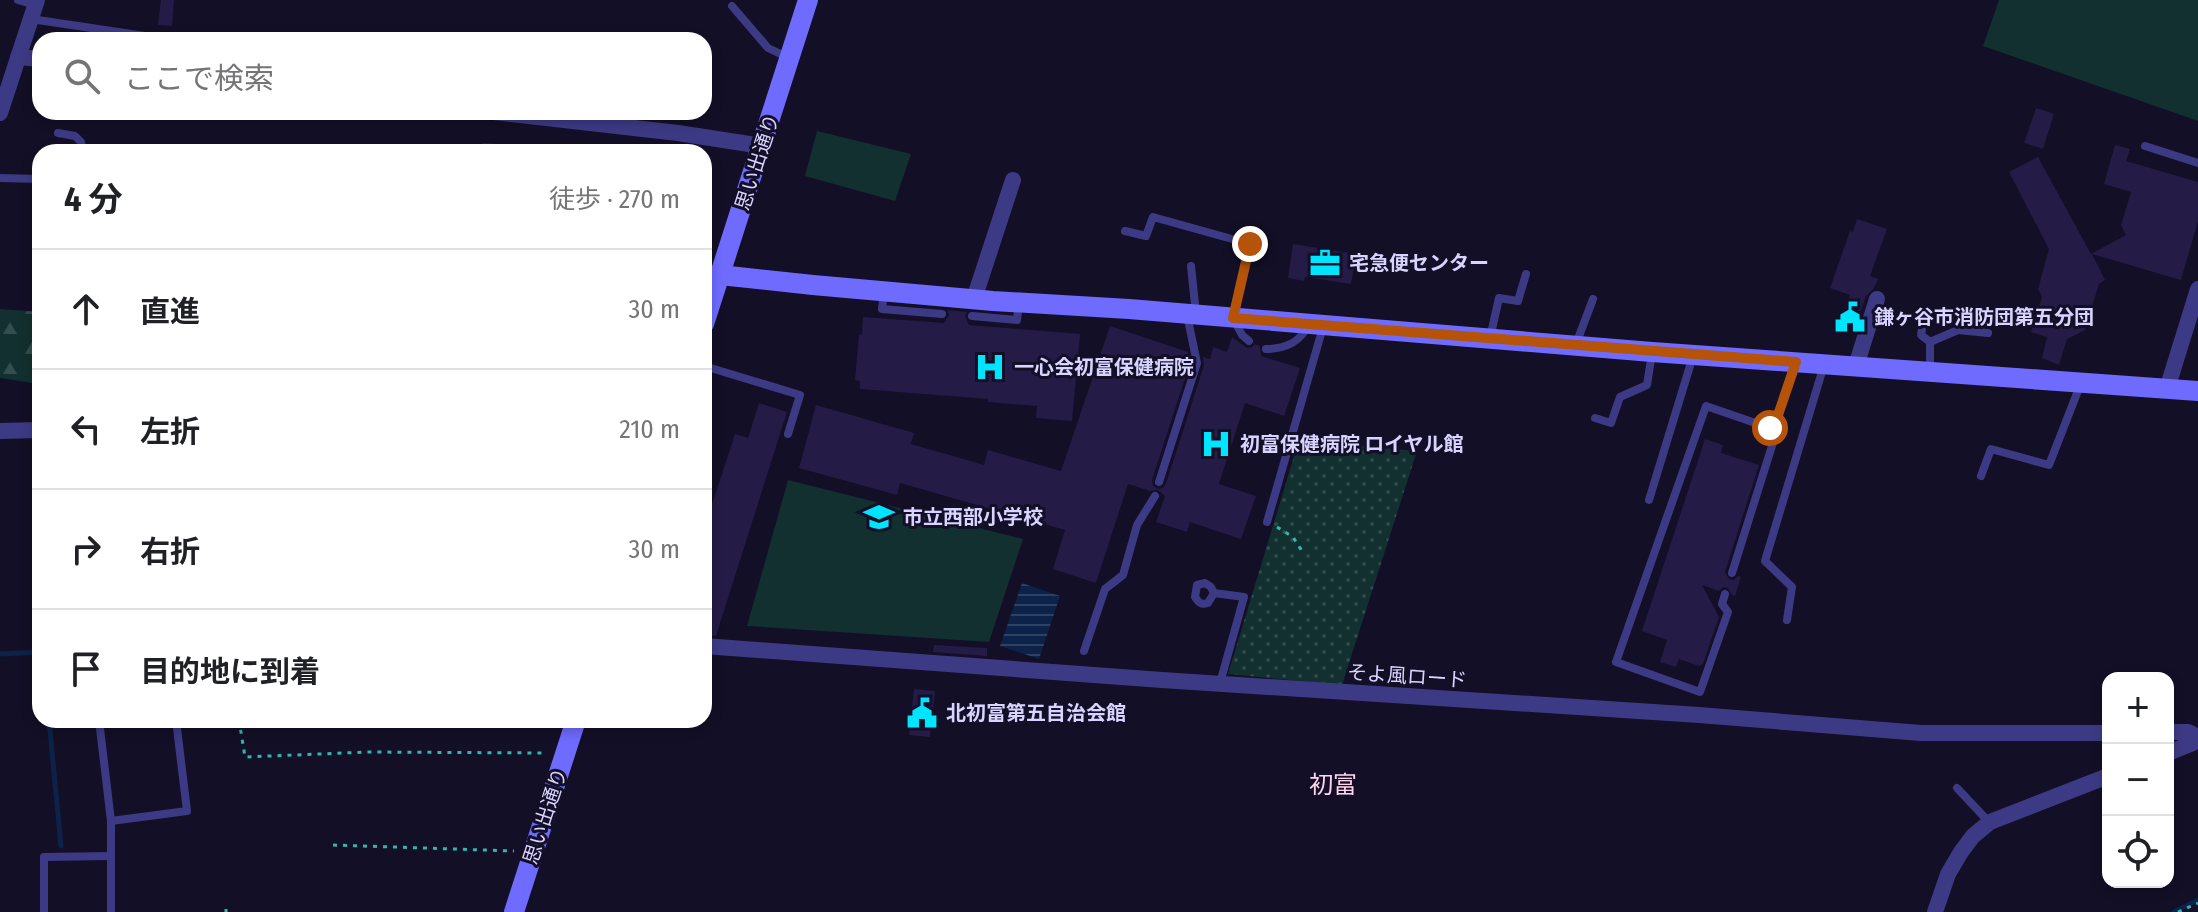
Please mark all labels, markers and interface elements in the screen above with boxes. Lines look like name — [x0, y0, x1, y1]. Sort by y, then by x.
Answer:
search box — [32, 32, 712, 120]
icon: search — [60, 54, 104, 98]
text: ここで検索 — [124, 61, 274, 97]
street label: 思い出通り — [730, 111, 784, 213]
text: 4 分 — [64, 179, 123, 220]
text: 徒歩 · 270 m — [549, 184, 680, 215]
route end — [1232, 226, 1268, 262]
office icon: 宅急便センター — [1308, 246, 1342, 280]
place label: 宅急便センター — [1349, 251, 1489, 275]
icon: ahead — [64, 287, 108, 331]
text: 直進 — [140, 294, 200, 330]
text: 30 m — [629, 294, 680, 325]
public building icon: 鎌ヶ谷市消防団第五分団 — [1833, 300, 1867, 334]
place label: 鎌ヶ谷市消防団第五分団 — [1874, 305, 2094, 329]
hospital icon: 一心会初富保健病院 — [973, 350, 1007, 384]
place label: 一心会初富保健病院 — [1014, 355, 1194, 379]
icon: left — [64, 407, 108, 451]
route start — [1752, 410, 1788, 446]
text: 左折 — [140, 414, 200, 450]
text: 210 m — [619, 414, 680, 445]
hospital icon: 初富保健病院 ロイヤル館 — [1199, 427, 1233, 461]
place label: 初富保健病院 ロイヤル館 — [1240, 432, 1464, 456]
school or university icon: 市立西部小学校 — [862, 500, 896, 534]
place label: 市立西部小学校 — [903, 505, 1043, 529]
icon: right — [64, 527, 108, 571]
text: 右折 — [140, 534, 200, 570]
text: 30 m — [629, 534, 680, 565]
icon: arrive — [64, 647, 108, 691]
text: 目的地に到着 — [140, 654, 320, 690]
street label: そよ風ロード — [1346, 660, 1468, 692]
map controls — [2102, 672, 2174, 888]
button: + — [2102, 672, 2174, 744]
public building icon: 北初富第五自治会館 — [905, 696, 939, 730]
place label: 北初富第五自治会館 — [946, 701, 1126, 725]
button: − — [2102, 744, 2174, 816]
street label: 思い出通り — [518, 765, 572, 867]
district label: 初富 — [1309, 771, 1357, 799]
button: locate — [2102, 816, 2174, 888]

